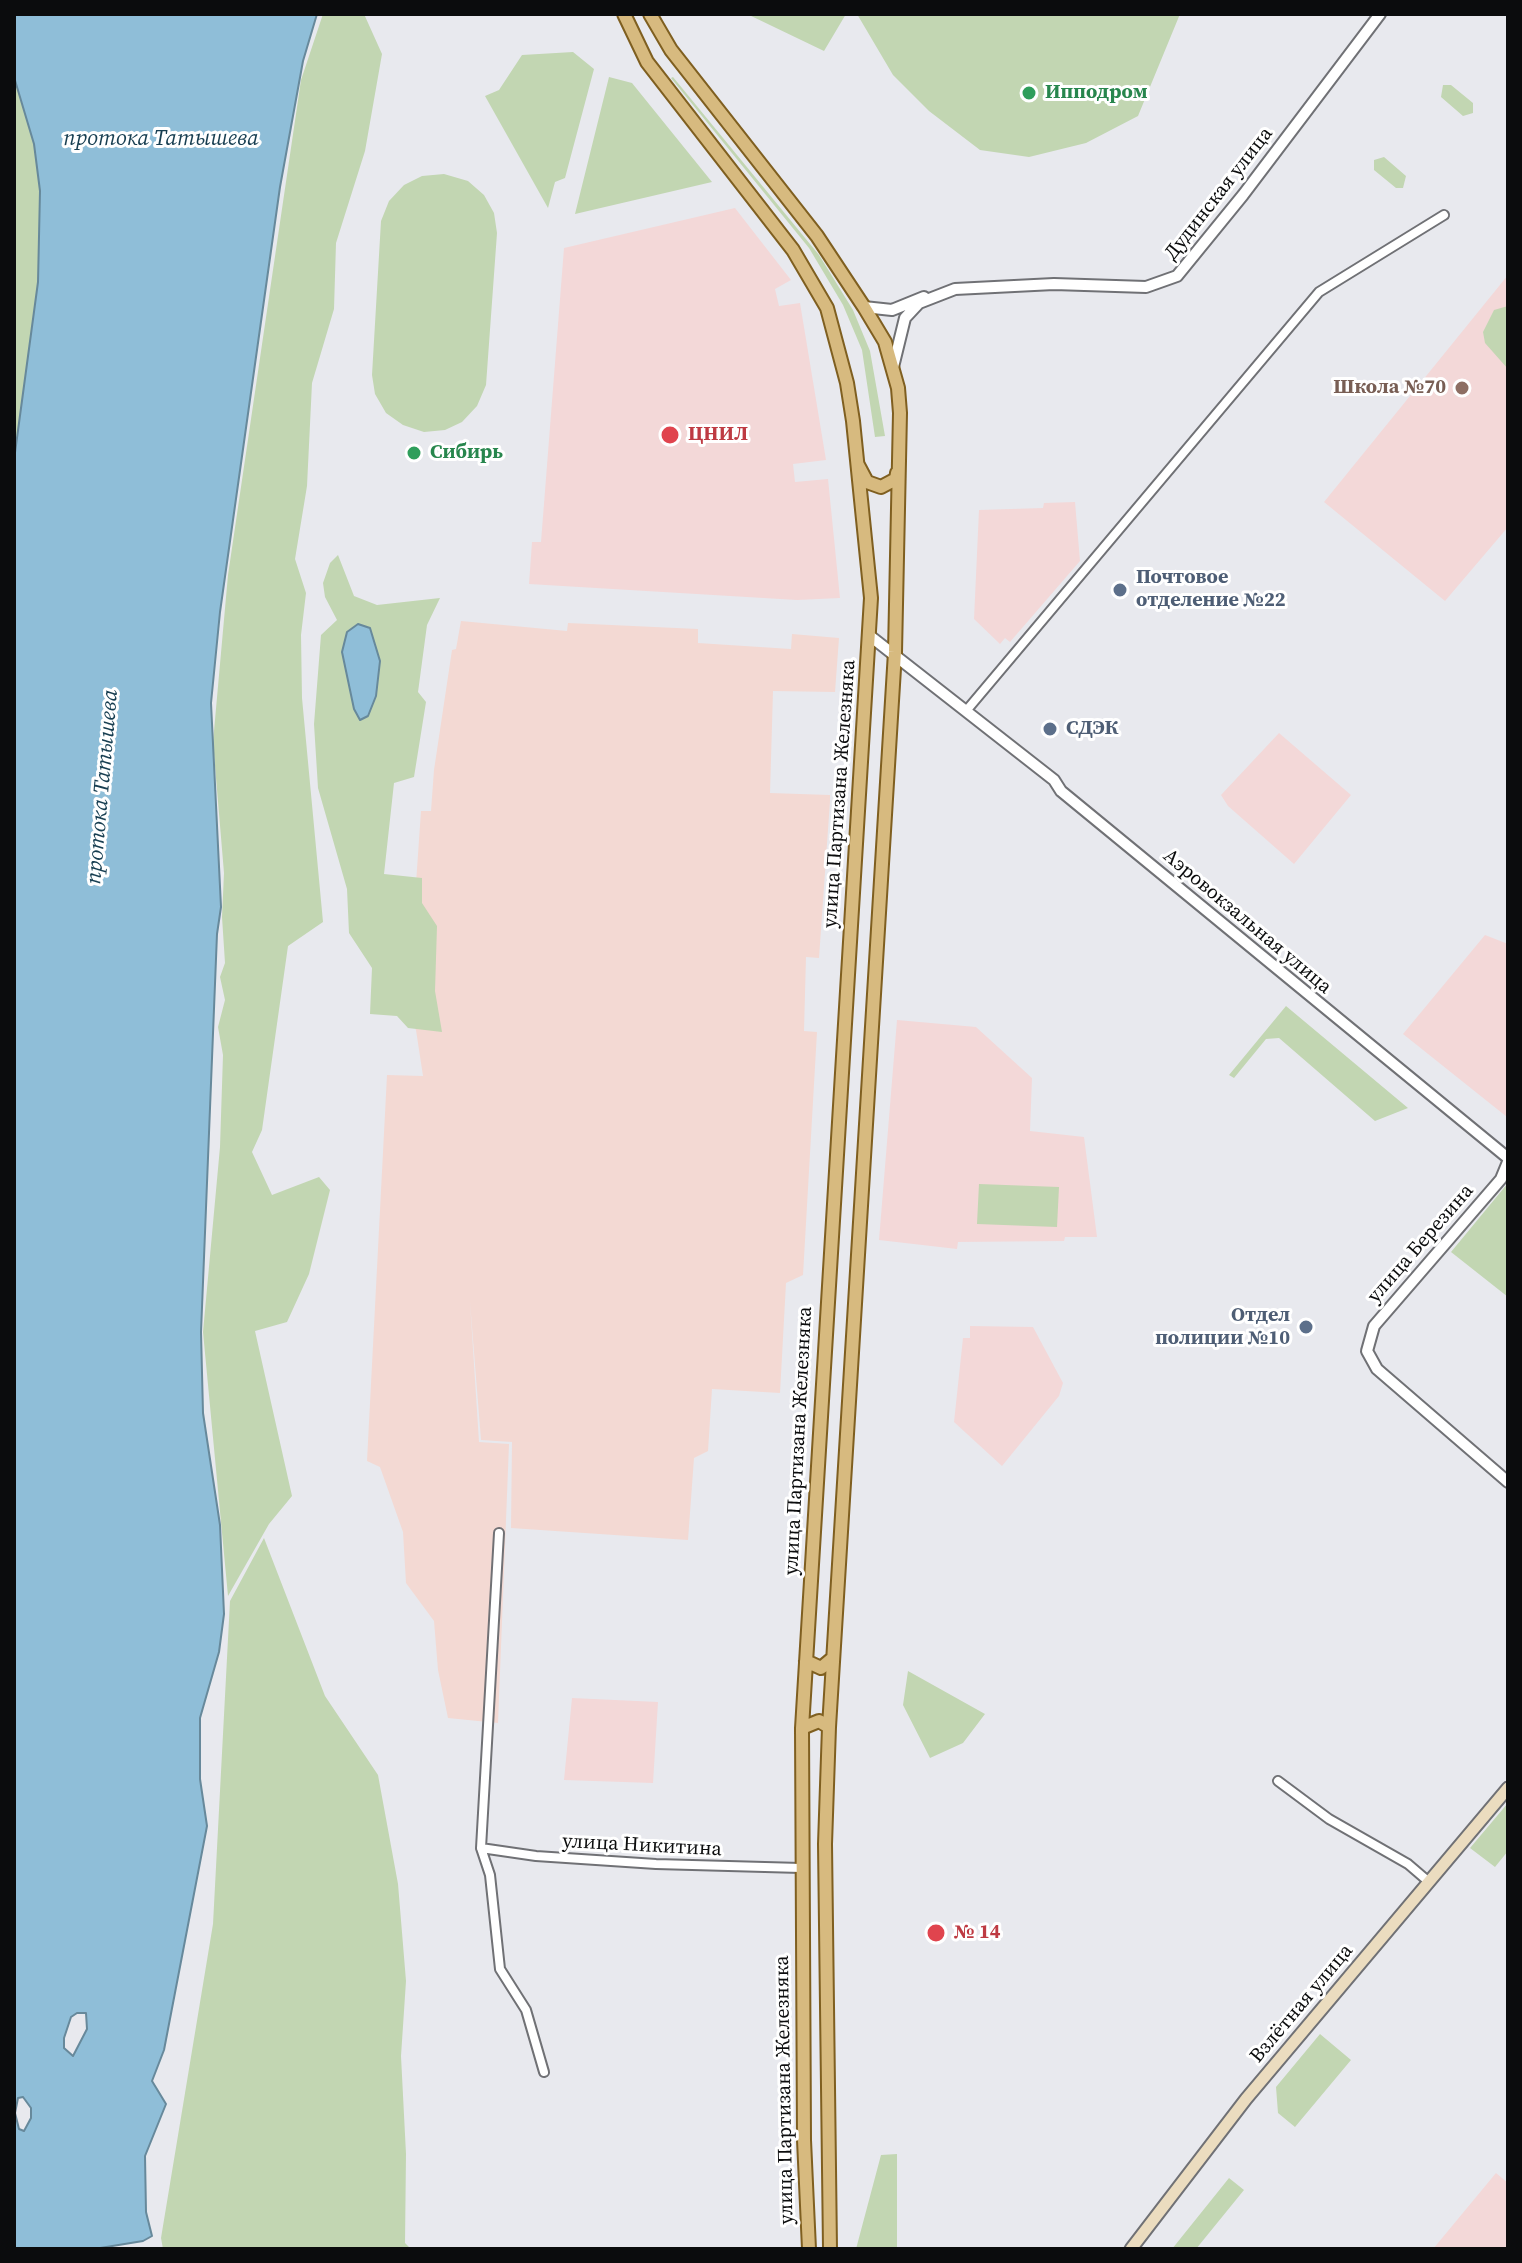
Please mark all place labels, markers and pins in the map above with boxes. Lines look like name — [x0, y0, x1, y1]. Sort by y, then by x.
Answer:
place label: Ипподром — [1045, 81, 1148, 105]
marker: Ипподром — [1020, 84, 1038, 102]
place label: Школа №70 — [1333, 376, 1446, 400]
marker: Школа №70 — [1453, 379, 1471, 397]
place label: ЦНИЛ — [688, 423, 748, 447]
marker: ЦНИЛ — [659, 424, 681, 446]
place label: Сибирь — [430, 441, 503, 465]
marker: Сибирь — [405, 444, 423, 462]
place label: Почтовое отделение №22 — [1136, 566, 1286, 613]
marker: Почтовое отделение №22 — [1111, 581, 1129, 599]
place label: СДЭК — [1066, 717, 1118, 741]
marker: СДЭК — [1041, 720, 1059, 738]
place label: Отдел полиции №10 — [1155, 1304, 1290, 1351]
marker: Отдел полиции №10 — [1297, 1318, 1315, 1336]
place label: № 14 — [954, 1921, 1001, 1945]
marker: № 14 — [925, 1922, 947, 1944]

